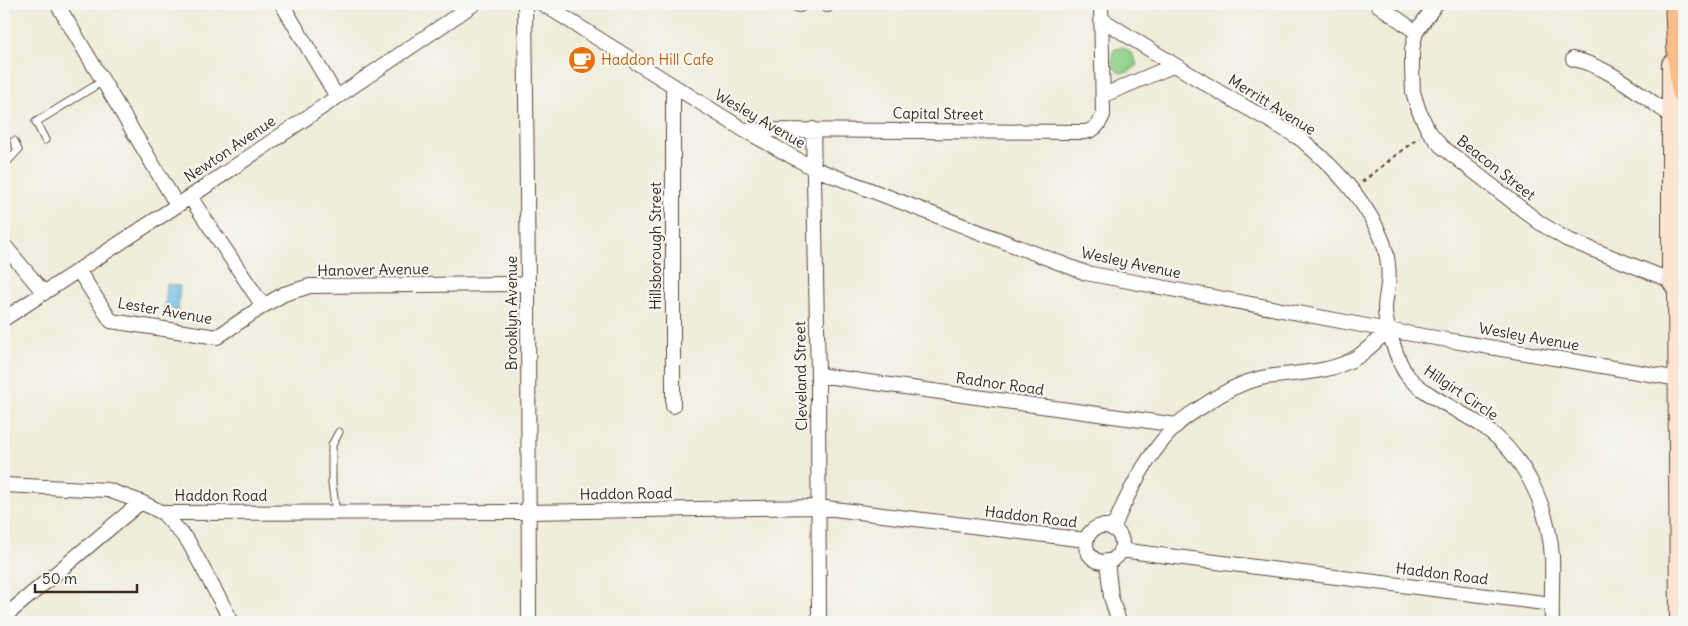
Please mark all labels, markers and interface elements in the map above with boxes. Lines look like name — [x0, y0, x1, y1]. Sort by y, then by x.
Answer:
cafe icon: Haddon Hill Cafe — [567, 45, 597, 75]
place label: Haddon Hill Cafe — [601, 50, 714, 69]
street label: Merritt Avenue — [1225, 70, 1320, 139]
street label: Wesley Avenue — [711, 85, 809, 152]
street label: Capital Street — [892, 103, 984, 124]
street label: Newton Avenue — [180, 111, 279, 186]
street label: Beacon Street — [1453, 131, 1539, 204]
street label: Hillsborough Street — [646, 182, 665, 310]
street label: Wesley Avenue — [1079, 243, 1183, 282]
street label: Brooklyn Avenue — [502, 256, 521, 370]
street label: Hanover Avenue — [317, 259, 429, 280]
street label: Lester Avenue — [116, 293, 214, 328]
street label: Wesley Avenue — [1477, 318, 1581, 355]
street label: Cleveland Street — [790, 321, 811, 431]
street label: Hillgirt Circle — [1420, 361, 1502, 424]
street label: Radnor Road — [955, 368, 1046, 399]
street label: Haddon Road — [579, 483, 673, 504]
street label: Haddon Road — [175, 486, 268, 505]
street label: Haddon Road — [984, 501, 1078, 532]
street label: Haddon Road — [1395, 558, 1489, 589]
scale bar — [35, 561, 138, 593]
text: 50 m — [42, 569, 77, 588]

